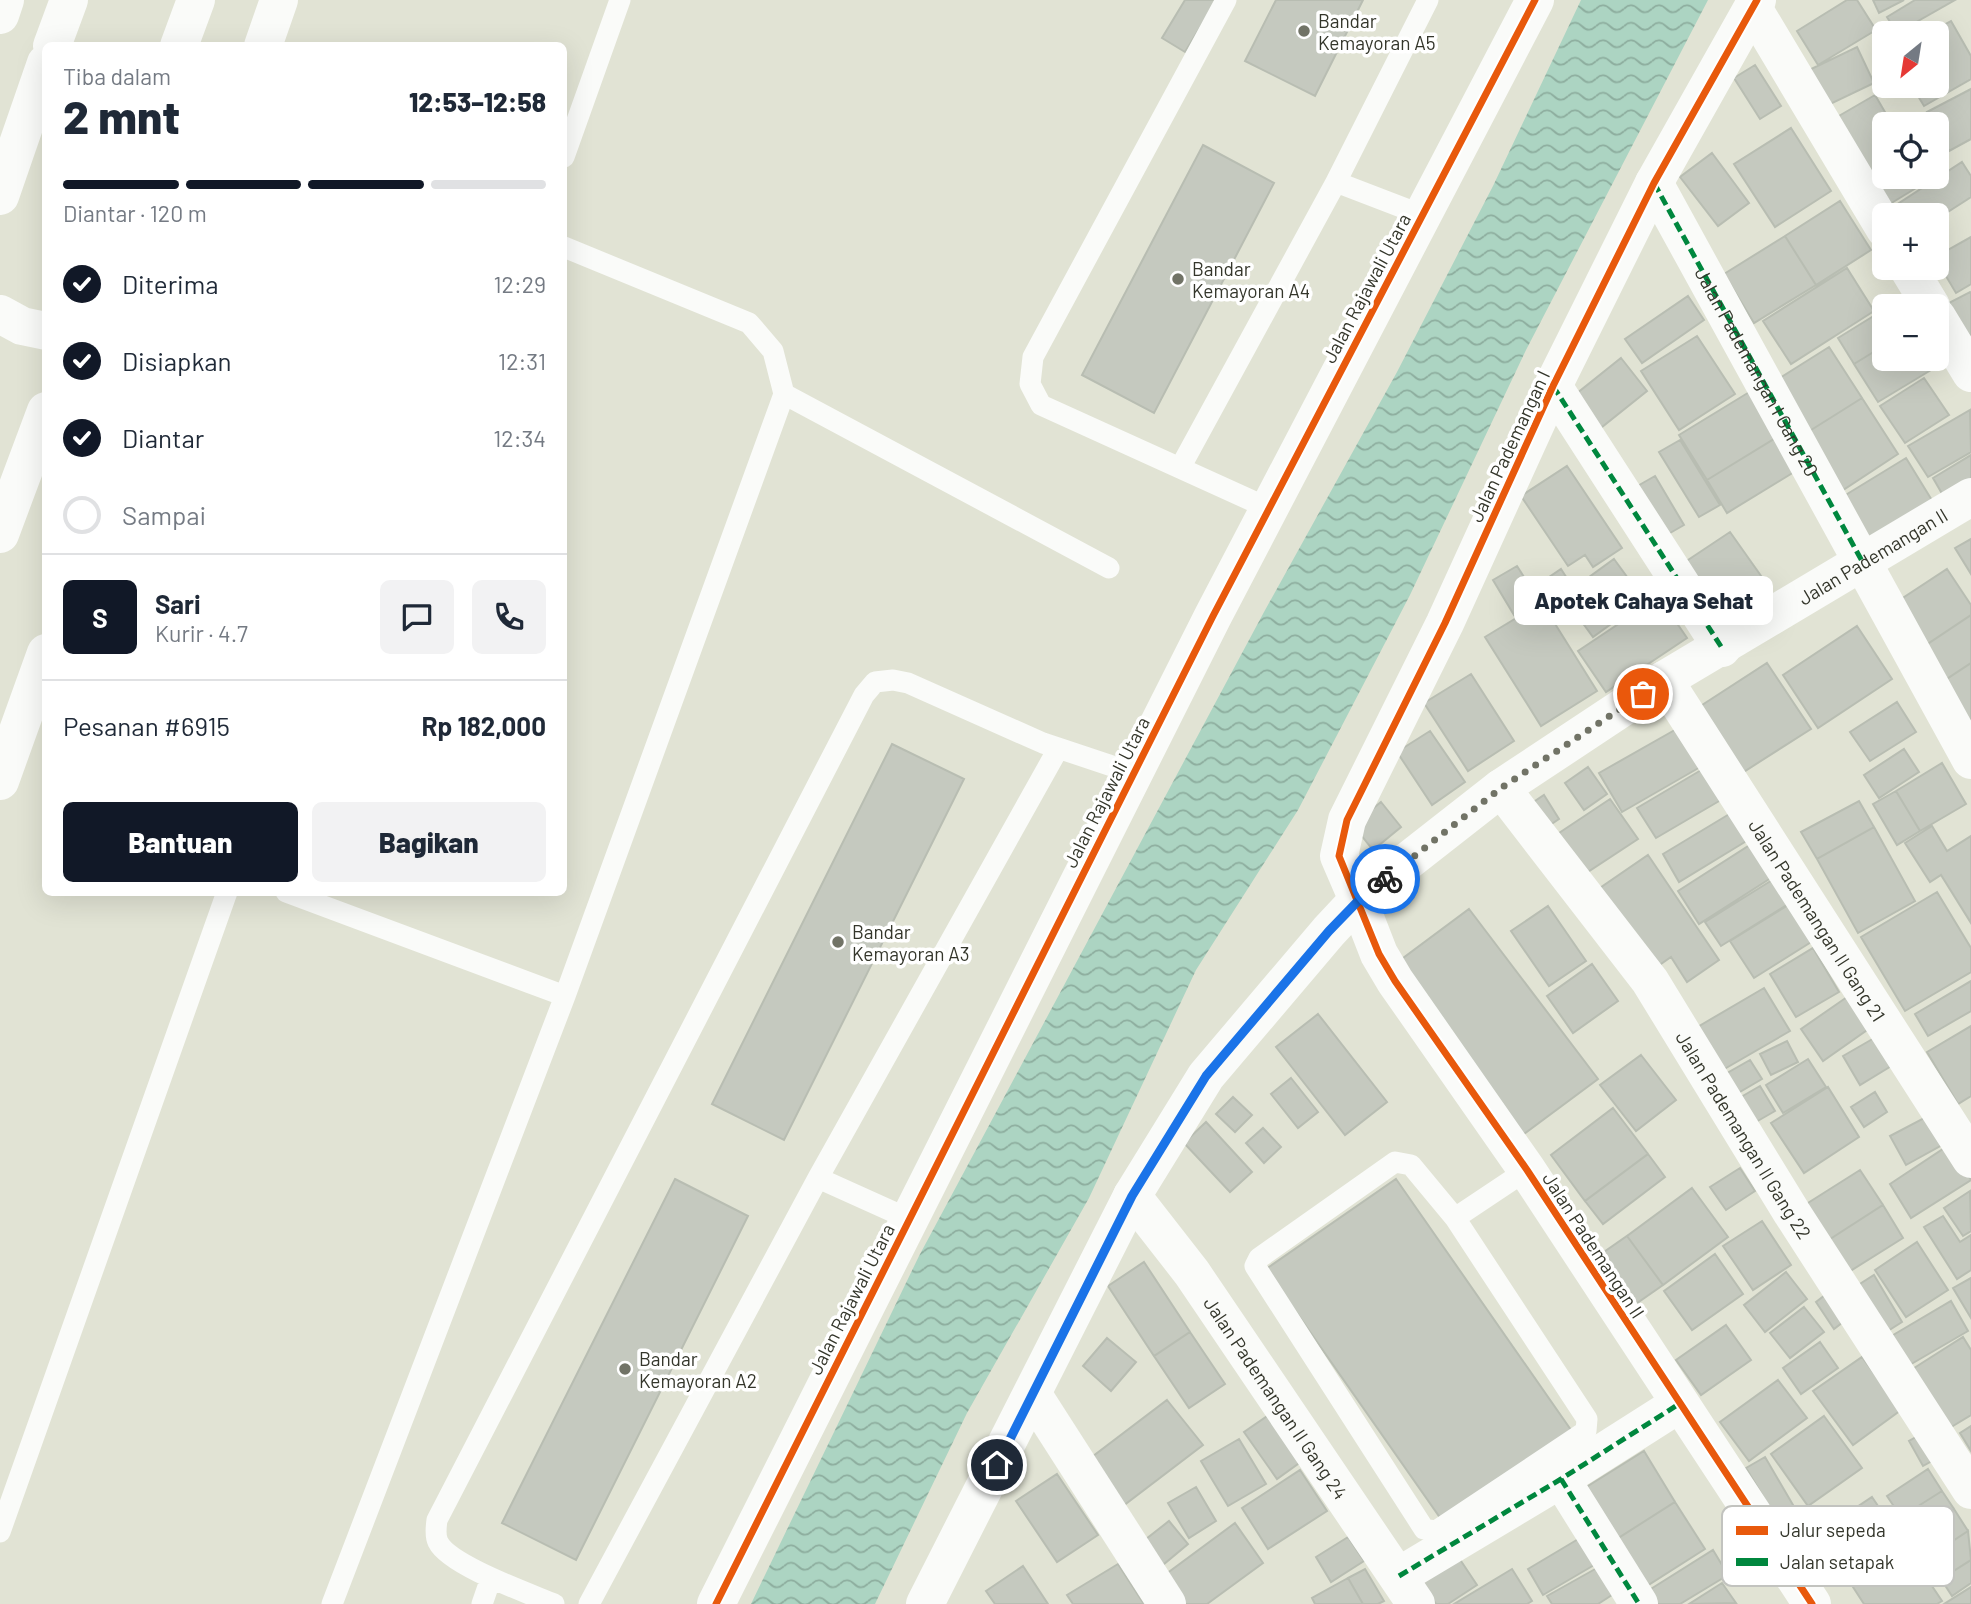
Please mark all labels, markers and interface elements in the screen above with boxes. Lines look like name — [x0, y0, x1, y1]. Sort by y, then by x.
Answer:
place label: Bandar Kemayoran A5 — [1318, 9, 1435, 54]
north arrow — [1872, 21, 1950, 98]
map controls — [1872, 21, 1949, 371]
marker: Bandar Kemayoran A5 — [1296, 23, 1312, 39]
text: Tiba dalam — [63, 62, 171, 90]
text: 12:53–12:58 — [409, 86, 546, 117]
text: 2 mnt — [63, 88, 180, 143]
button: locate — [1872, 112, 1949, 189]
text: Diantar · 120 m — [63, 199, 207, 227]
button: + — [1872, 203, 1949, 280]
street label: Jalan Rajawali Utara — [1317, 209, 1415, 367]
place label: Bandar Kemayoran A4 — [1192, 257, 1310, 302]
street label: Jalan Pademangan I Gang 20 — [1691, 263, 1824, 480]
icon: check — [63, 265, 101, 303]
text: Diterima — [122, 268, 219, 299]
text: 12:29 — [494, 270, 546, 298]
marker: Bandar Kemayoran A4 — [1170, 271, 1186, 287]
button: − — [1872, 294, 1949, 371]
icon: check — [63, 342, 101, 380]
text: Disiapkan — [122, 345, 232, 376]
text: 12:31 — [498, 347, 546, 375]
street label: Jalan Pademangan I — [1464, 367, 1554, 525]
icon: check — [63, 419, 101, 457]
text: Diantar — [122, 422, 204, 453]
text: 12:34 — [493, 424, 546, 452]
text: Sampai — [122, 499, 206, 530]
street label: Jalan Pademangan II — [1794, 502, 1951, 609]
callout: Apotek Cahaya Sehat — [1514, 575, 1772, 624]
button: chat — [380, 580, 454, 654]
button: phone — [472, 580, 546, 654]
text: Apotek Cahaya Sehat — [1534, 586, 1753, 614]
text: Sari — [155, 588, 201, 619]
text: S — [92, 602, 108, 633]
text: Kurir · 4.7 — [155, 619, 248, 647]
pin — [1613, 664, 1673, 724]
icon: bag — [1624, 675, 1662, 713]
text: Pesanan #6915 — [63, 710, 230, 741]
text: Rp 182,000 — [422, 710, 546, 741]
street label: Jalan Rajawali Utara — [1058, 713, 1154, 871]
button: Bantuan — [63, 802, 298, 882]
button: Bagikan — [312, 802, 546, 882]
street label: Jalan Pademangan II Gang 21 — [1745, 815, 1891, 1025]
courier — [1350, 844, 1420, 914]
icon: bike — [1366, 860, 1404, 898]
place label: Bandar Kemayoran A3 — [852, 920, 970, 965]
marker: Bandar Kemayoran A3 — [830, 934, 846, 950]
street label: Jalan Pademangan II Gang 22 — [1672, 1027, 1817, 1243]
street label: Jalan Pademangan II — [1538, 1168, 1650, 1322]
street label: Jalan Rajawali Utara — [803, 1220, 899, 1378]
street label: Jalan Pademangan II Gang 24 — [1200, 1292, 1353, 1503]
place label: Bandar Kemayoran A2 — [639, 1347, 757, 1392]
marker: Bandar Kemayoran A2 — [617, 1361, 633, 1377]
pin — [967, 1435, 1027, 1495]
icon: home — [978, 1446, 1016, 1484]
legend — [1722, 1506, 1954, 1586]
text: Jalur sepeda — [1780, 1518, 1886, 1541]
text: Jalan setapak — [1780, 1550, 1894, 1573]

